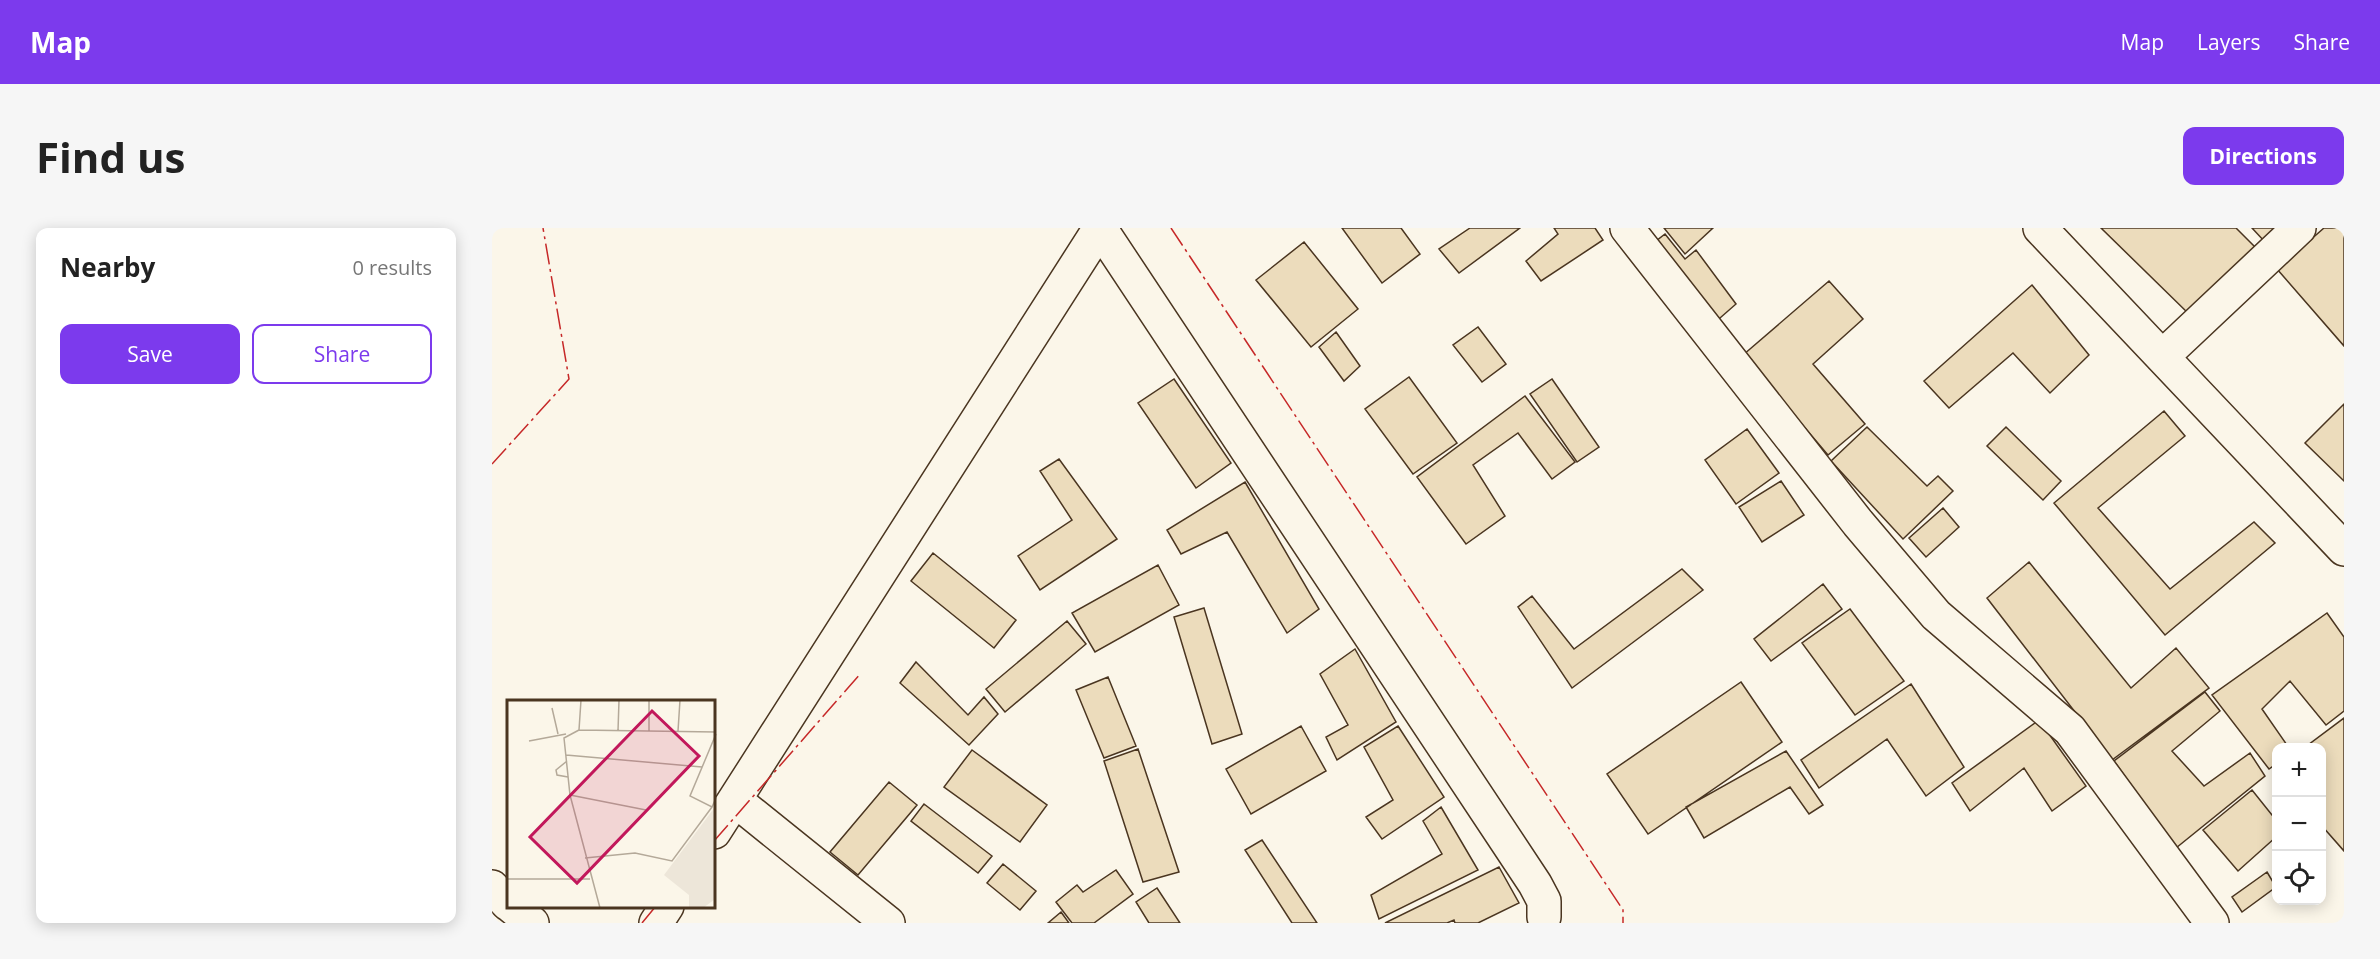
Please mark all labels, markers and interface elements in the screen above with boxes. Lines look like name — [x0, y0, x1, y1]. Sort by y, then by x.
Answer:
text: Map — [30, 23, 91, 61]
text: Map — [2121, 28, 2164, 56]
text: Layers — [2197, 28, 2261, 56]
text: Share — [2294, 28, 2350, 56]
button: Directions — [2183, 127, 2344, 185]
text: Find us — [36, 128, 185, 185]
text: Nearby — [60, 249, 155, 285]
text: 0 results — [352, 254, 432, 281]
button: Save — [60, 324, 240, 384]
button: Share — [252, 324, 432, 384]
inset map — [507, 700, 716, 908]
map controls — [2272, 743, 2326, 905]
button: + — [2272, 743, 2326, 797]
button: − — [2272, 797, 2326, 851]
button: locate — [2272, 851, 2326, 905]

